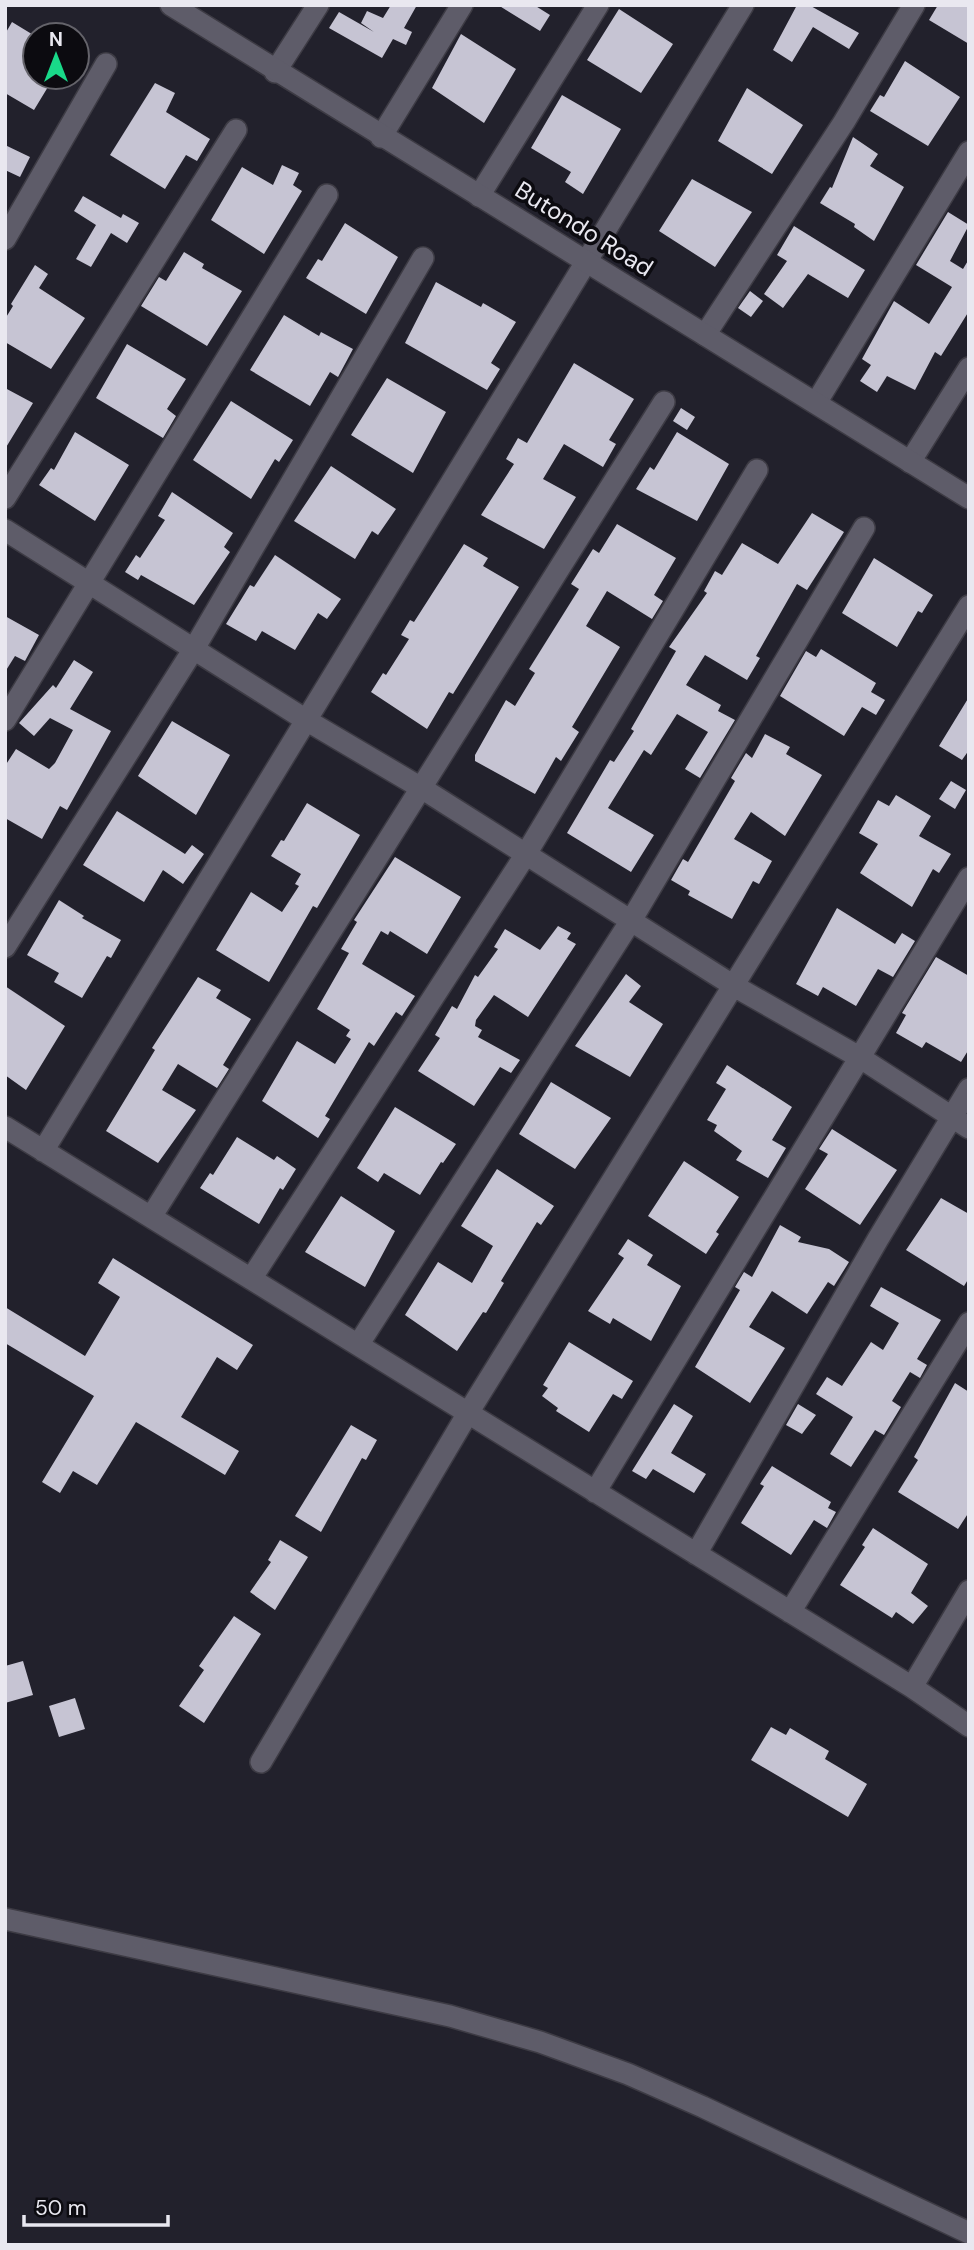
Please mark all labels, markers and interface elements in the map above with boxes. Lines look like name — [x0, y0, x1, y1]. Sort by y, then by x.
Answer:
north arrow — [21, 21, 91, 91]
text: N — [49, 27, 63, 52]
street label: Butondo Road — [510, 174, 659, 283]
scale bar — [24, 2184, 168, 2228]
text: 50 m — [35, 2194, 86, 2222]

